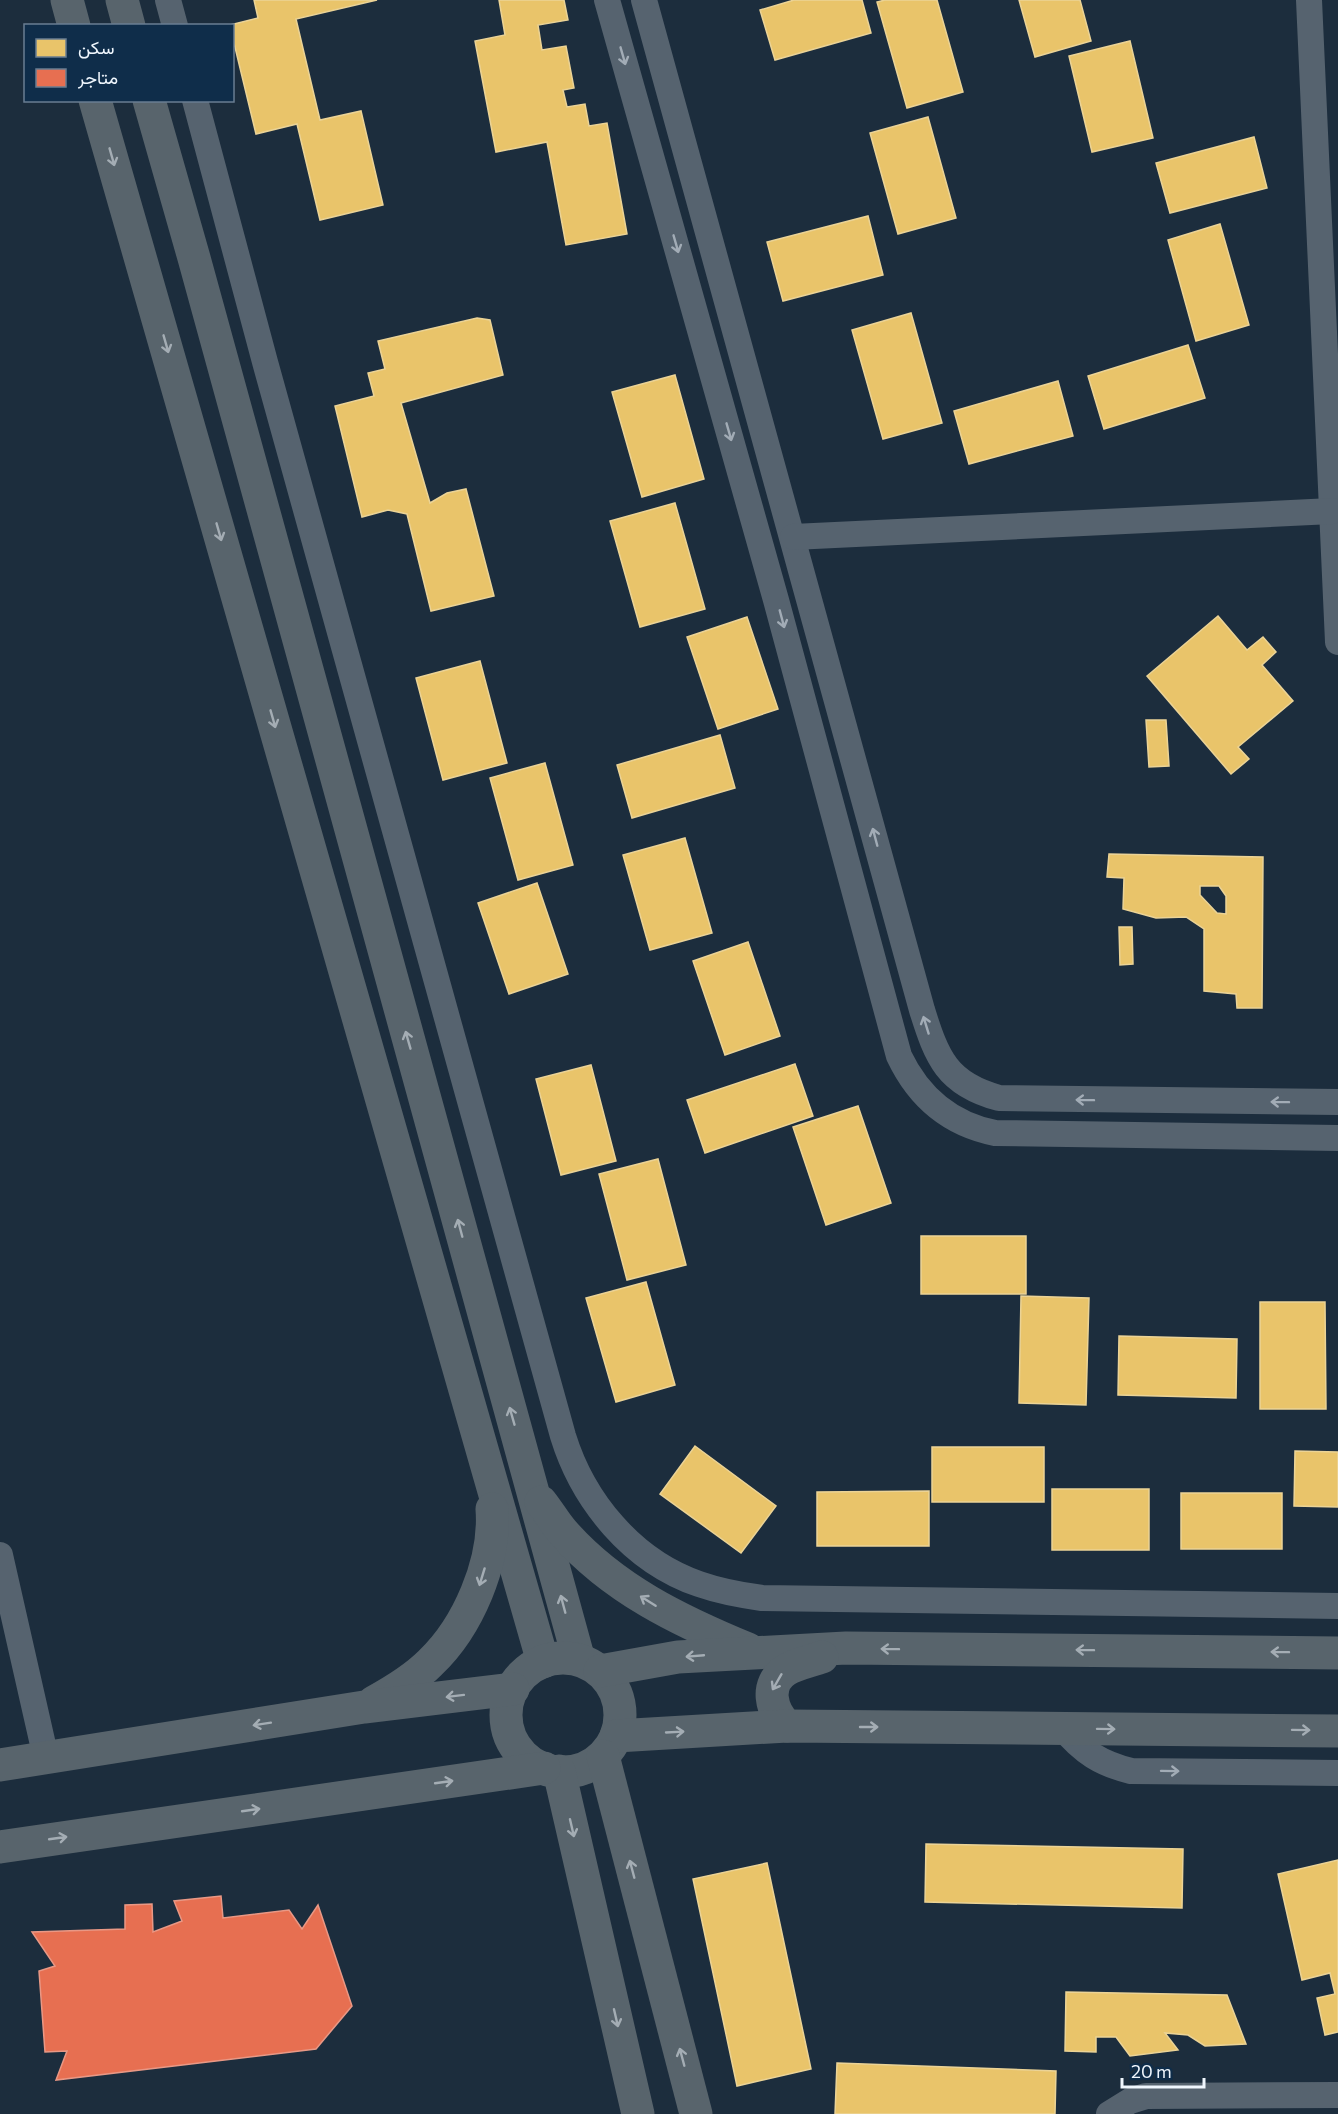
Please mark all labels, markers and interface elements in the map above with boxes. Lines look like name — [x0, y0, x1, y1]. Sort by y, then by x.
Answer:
legend — [24, 24, 234, 102]
text: سكن — [78, 36, 114, 59]
one-way arrow — [618, 46, 629, 65]
text: متاجر — [77, 66, 118, 89]
one-way arrow — [107, 147, 118, 166]
one-way arrow — [671, 234, 682, 253]
one-way arrow — [161, 334, 172, 353]
one-way arrow — [724, 422, 735, 441]
one-way arrow — [214, 522, 225, 541]
one-way arrow — [776, 609, 788, 628]
one-way arrow — [268, 709, 279, 728]
one-way arrow — [869, 827, 880, 846]
one-way arrow — [920, 1016, 931, 1035]
one-way arrow — [402, 1031, 413, 1050]
one-way arrow — [1075, 1094, 1095, 1106]
one-way arrow — [1270, 1096, 1290, 1108]
one-way arrow — [454, 1219, 465, 1238]
one-way arrow — [506, 1407, 517, 1426]
one-way arrow — [476, 1567, 487, 1586]
one-way arrow — [557, 1595, 569, 1614]
one-way arrow — [640, 1595, 657, 1607]
one-way arrow — [880, 1643, 900, 1655]
one-way arrow — [1075, 1645, 1095, 1656]
one-way arrow — [1270, 1646, 1290, 1658]
one-way arrow — [685, 1651, 705, 1662]
one-way arrow — [771, 1674, 783, 1691]
one-way arrow — [445, 1691, 465, 1702]
one-way arrow — [252, 1718, 272, 1729]
one-way arrow — [859, 1721, 879, 1732]
one-way arrow — [1096, 1723, 1116, 1734]
one-way arrow — [1291, 1725, 1311, 1736]
one-way arrow — [664, 1727, 684, 1738]
one-way arrow — [1160, 1766, 1180, 1777]
one-way arrow — [433, 1777, 453, 1788]
one-way arrow — [240, 1805, 260, 1816]
one-way arrow — [567, 1819, 579, 1838]
one-way arrow — [47, 1833, 67, 1844]
one-way arrow — [626, 1860, 638, 1879]
one-way arrow — [610, 2009, 622, 2028]
one-way arrow — [675, 2048, 687, 2067]
scale bar — [1122, 2051, 1204, 2089]
text: 20 m — [1131, 2060, 1172, 2082]

